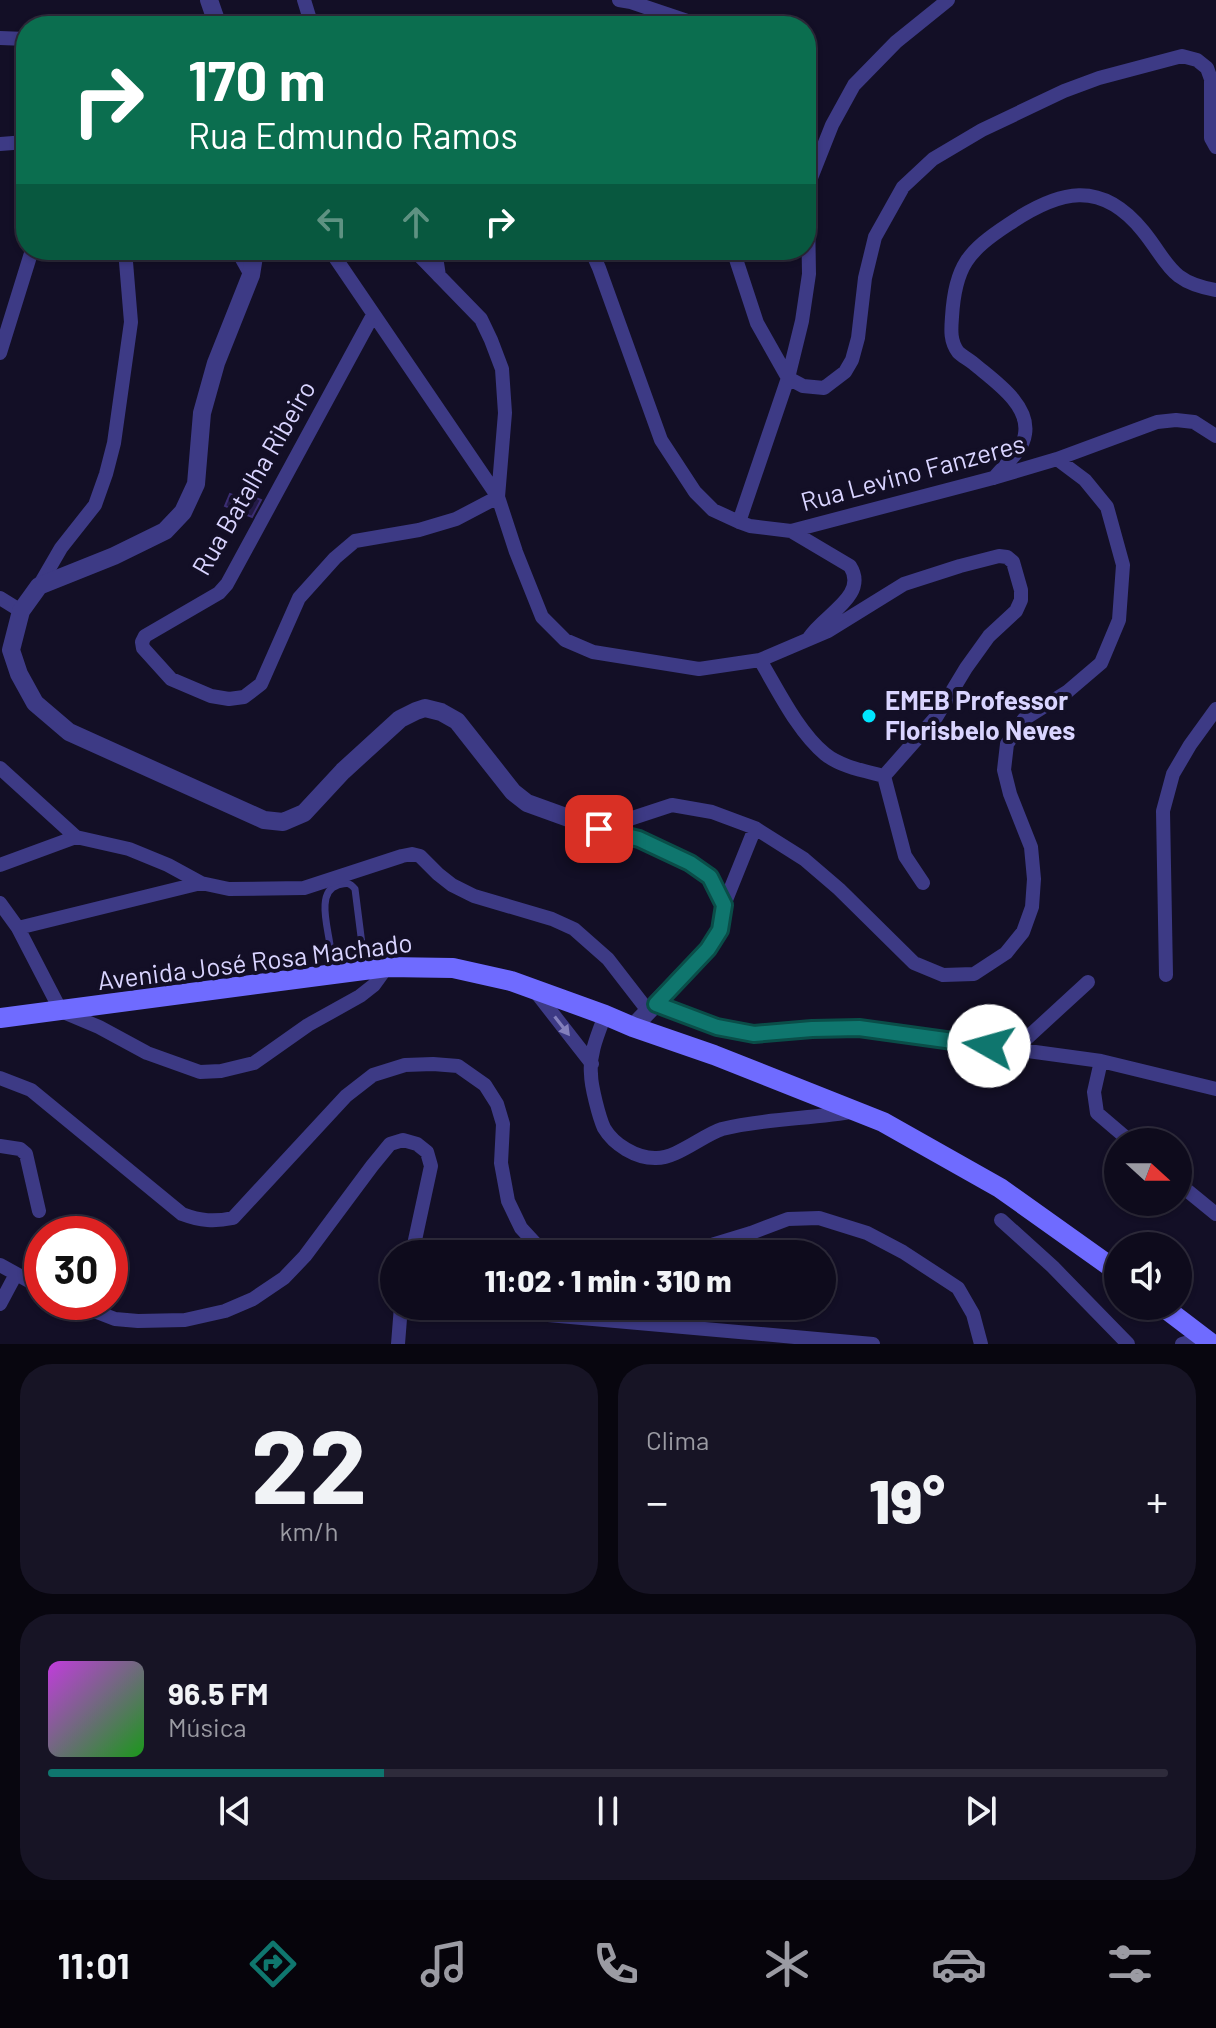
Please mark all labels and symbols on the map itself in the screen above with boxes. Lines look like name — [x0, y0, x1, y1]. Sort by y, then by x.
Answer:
street label: Rua Batalha Ribeiro — [184, 374, 321, 580]
street label: Rua Levino Fanzeres — [797, 427, 1028, 516]
place label: EMEB Professor Florisbelo Neves — [885, 684, 1075, 745]
marker: EMEB Professor Florisbelo Neves — [860, 707, 878, 725]
pin — [565, 795, 633, 863]
street label: Avenida José Rosa Machado — [96, 926, 414, 995]
position arrow — [947, 1004, 1031, 1088]
one-way arrow — [554, 1016, 570, 1036]
north arrow — [1104, 1128, 1192, 1216]
speed limit sign: 30 — [24, 1216, 128, 1320]

